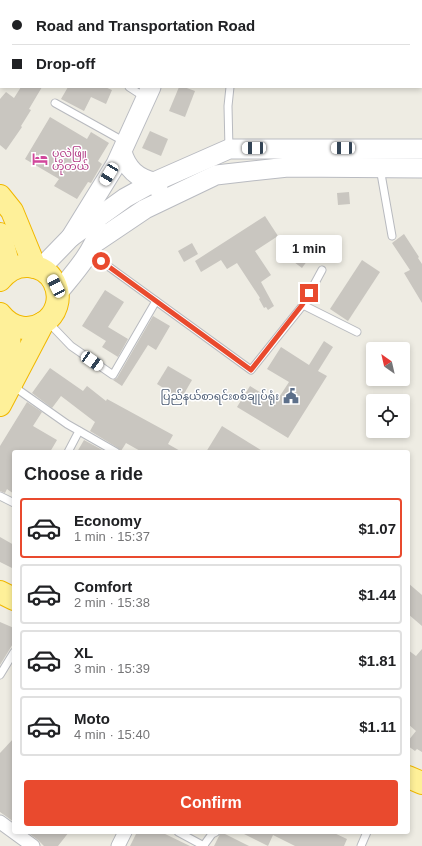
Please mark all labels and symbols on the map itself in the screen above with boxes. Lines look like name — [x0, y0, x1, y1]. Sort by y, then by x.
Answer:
car — [242, 142, 266, 154]
car — [331, 142, 355, 154]
place label: ပုလဲဖြူ ဟိုတယ် — [52, 146, 89, 175]
hotel icon: ပုလဲဖြူ ဟိုတယ် — [31, 150, 49, 168]
car — [98, 161, 120, 187]
callout: 1 min — [276, 235, 342, 263]
route start — [92, 252, 110, 270]
car — [45, 273, 67, 299]
route end — [300, 284, 318, 302]
north arrow — [366, 342, 410, 386]
car — [79, 349, 105, 373]
public building icon: ပြည်နယ်စာရင်းစစ်ချုပ်ရုံး — [282, 387, 300, 405]
place label: ပြည်နယ်စာရင်းစစ်ချုပ်ရုံး — [161, 389, 279, 405]

